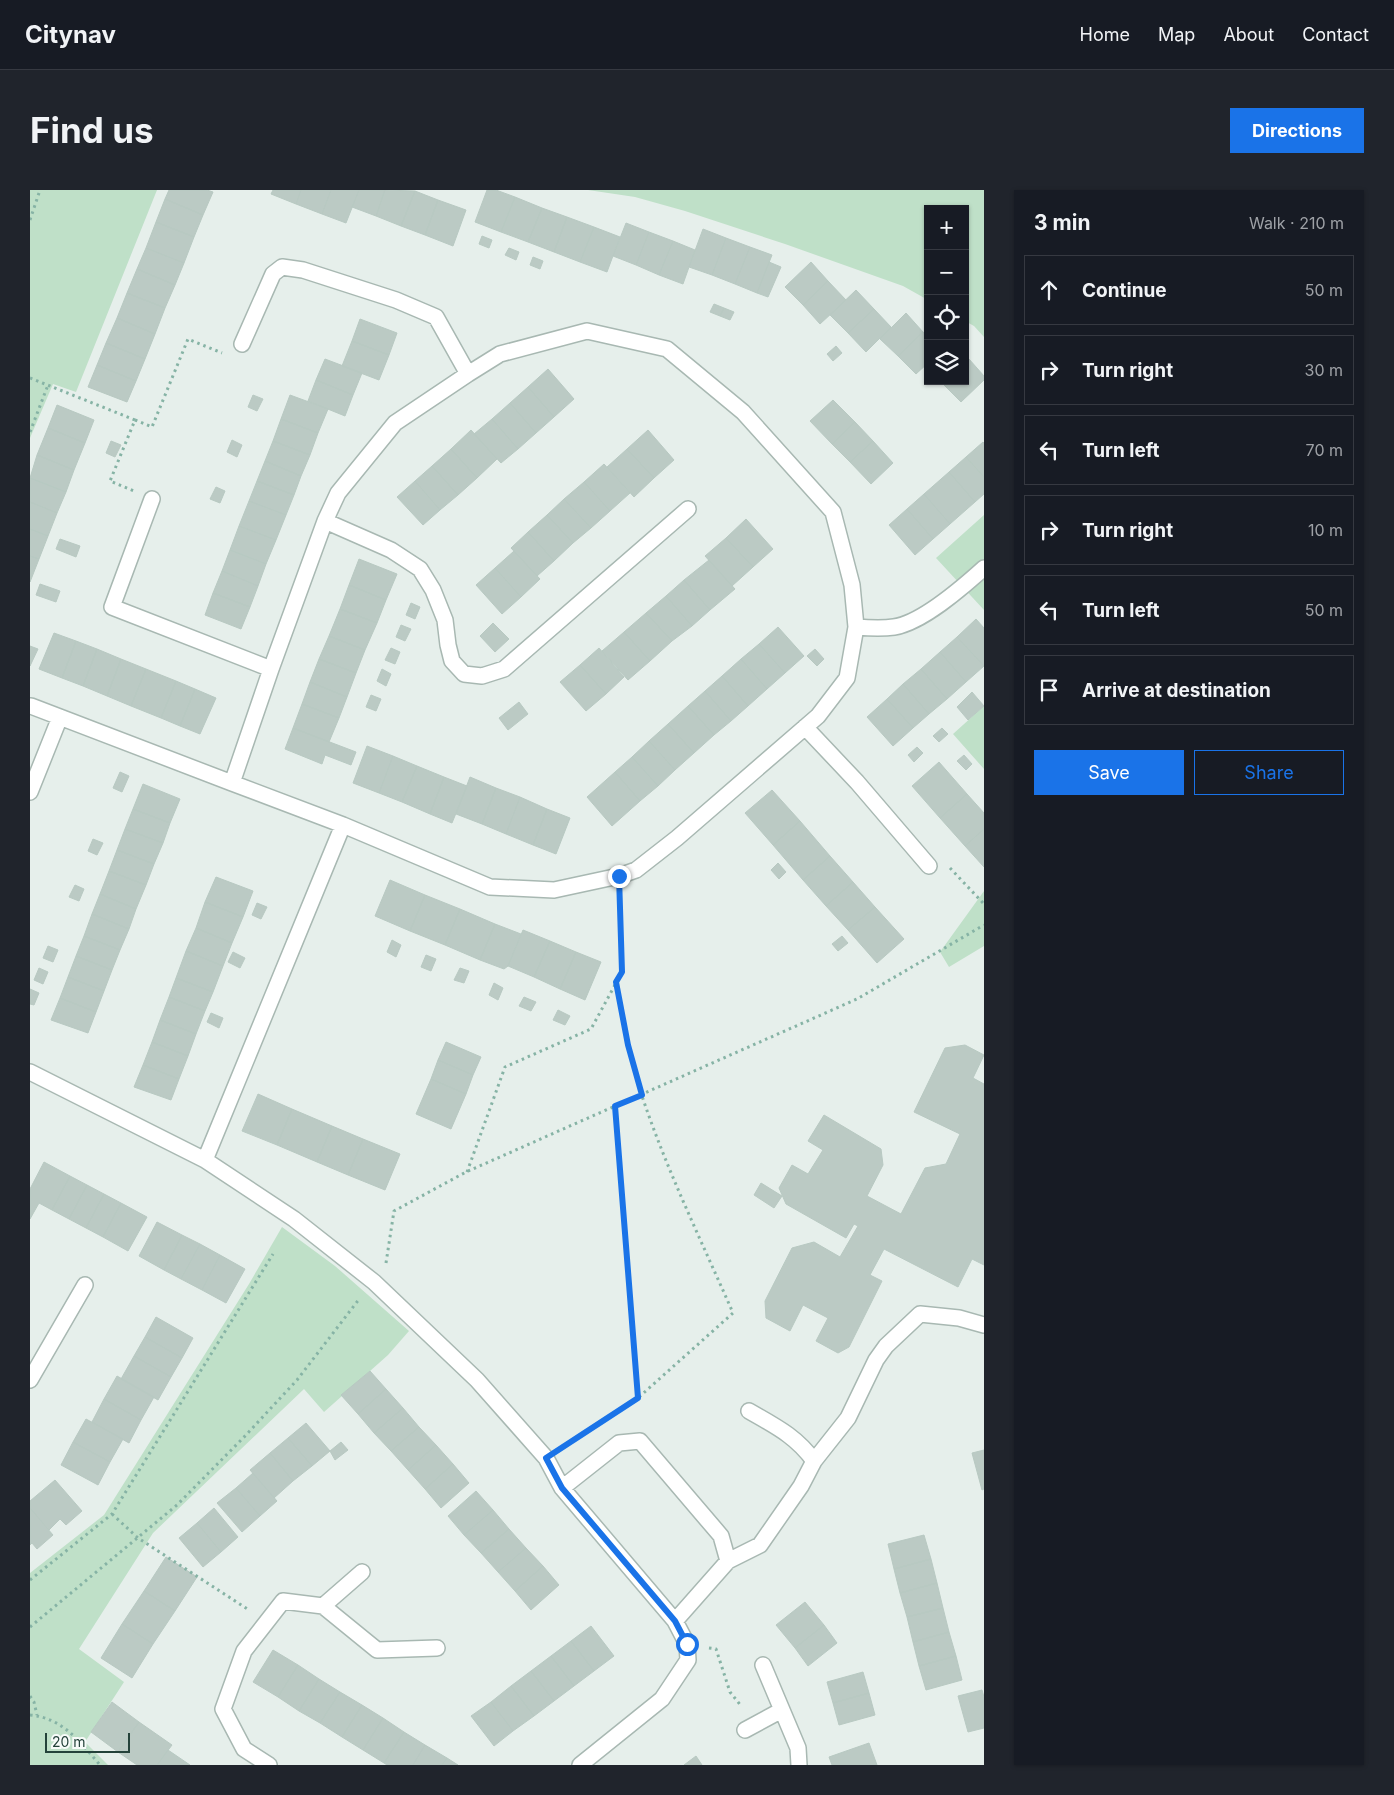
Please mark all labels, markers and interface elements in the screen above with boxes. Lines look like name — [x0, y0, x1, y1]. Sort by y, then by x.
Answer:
text: Citynav — [25, 20, 116, 49]
text: Home — [1080, 24, 1130, 45]
text: Map — [1158, 24, 1195, 45]
text: About — [1223, 24, 1274, 45]
text: Contact — [1302, 24, 1369, 45]
button: Directions — [1230, 108, 1364, 153]
text: Find us — [30, 109, 154, 151]
map controls — [924, 205, 969, 385]
button: + — [924, 205, 969, 250]
text: 3 min — [1034, 210, 1090, 235]
text: Walk · 210 m — [1249, 213, 1344, 233]
button: − — [924, 250, 969, 295]
icon: ahead — [1035, 276, 1063, 304]
text: Continue — [1082, 279, 1167, 302]
text: 50 m — [1305, 280, 1343, 300]
button: locate — [924, 295, 969, 340]
button: layers — [924, 340, 969, 385]
icon: right — [1035, 356, 1063, 384]
text: Turn right — [1082, 359, 1173, 382]
text: 30 m — [1305, 360, 1343, 380]
icon: left — [1035, 436, 1063, 464]
text: Turn left — [1082, 439, 1160, 462]
text: 70 m — [1306, 440, 1343, 460]
icon: right — [1035, 516, 1063, 544]
text: Turn right — [1082, 519, 1173, 542]
text: 10 m — [1308, 520, 1343, 540]
icon: left — [1035, 596, 1063, 624]
text: Turn left — [1082, 599, 1160, 622]
text: 50 m — [1305, 600, 1343, 620]
icon: arrive — [1035, 676, 1063, 704]
text: Arrive at destination — [1082, 679, 1271, 702]
button: Save — [1034, 750, 1184, 795]
button: Share — [1194, 750, 1344, 795]
route end — [608, 865, 631, 888]
route start — [676, 1633, 699, 1656]
scale bar — [45, 1730, 130, 1753]
text: 20 m — [52, 1733, 86, 1750]

